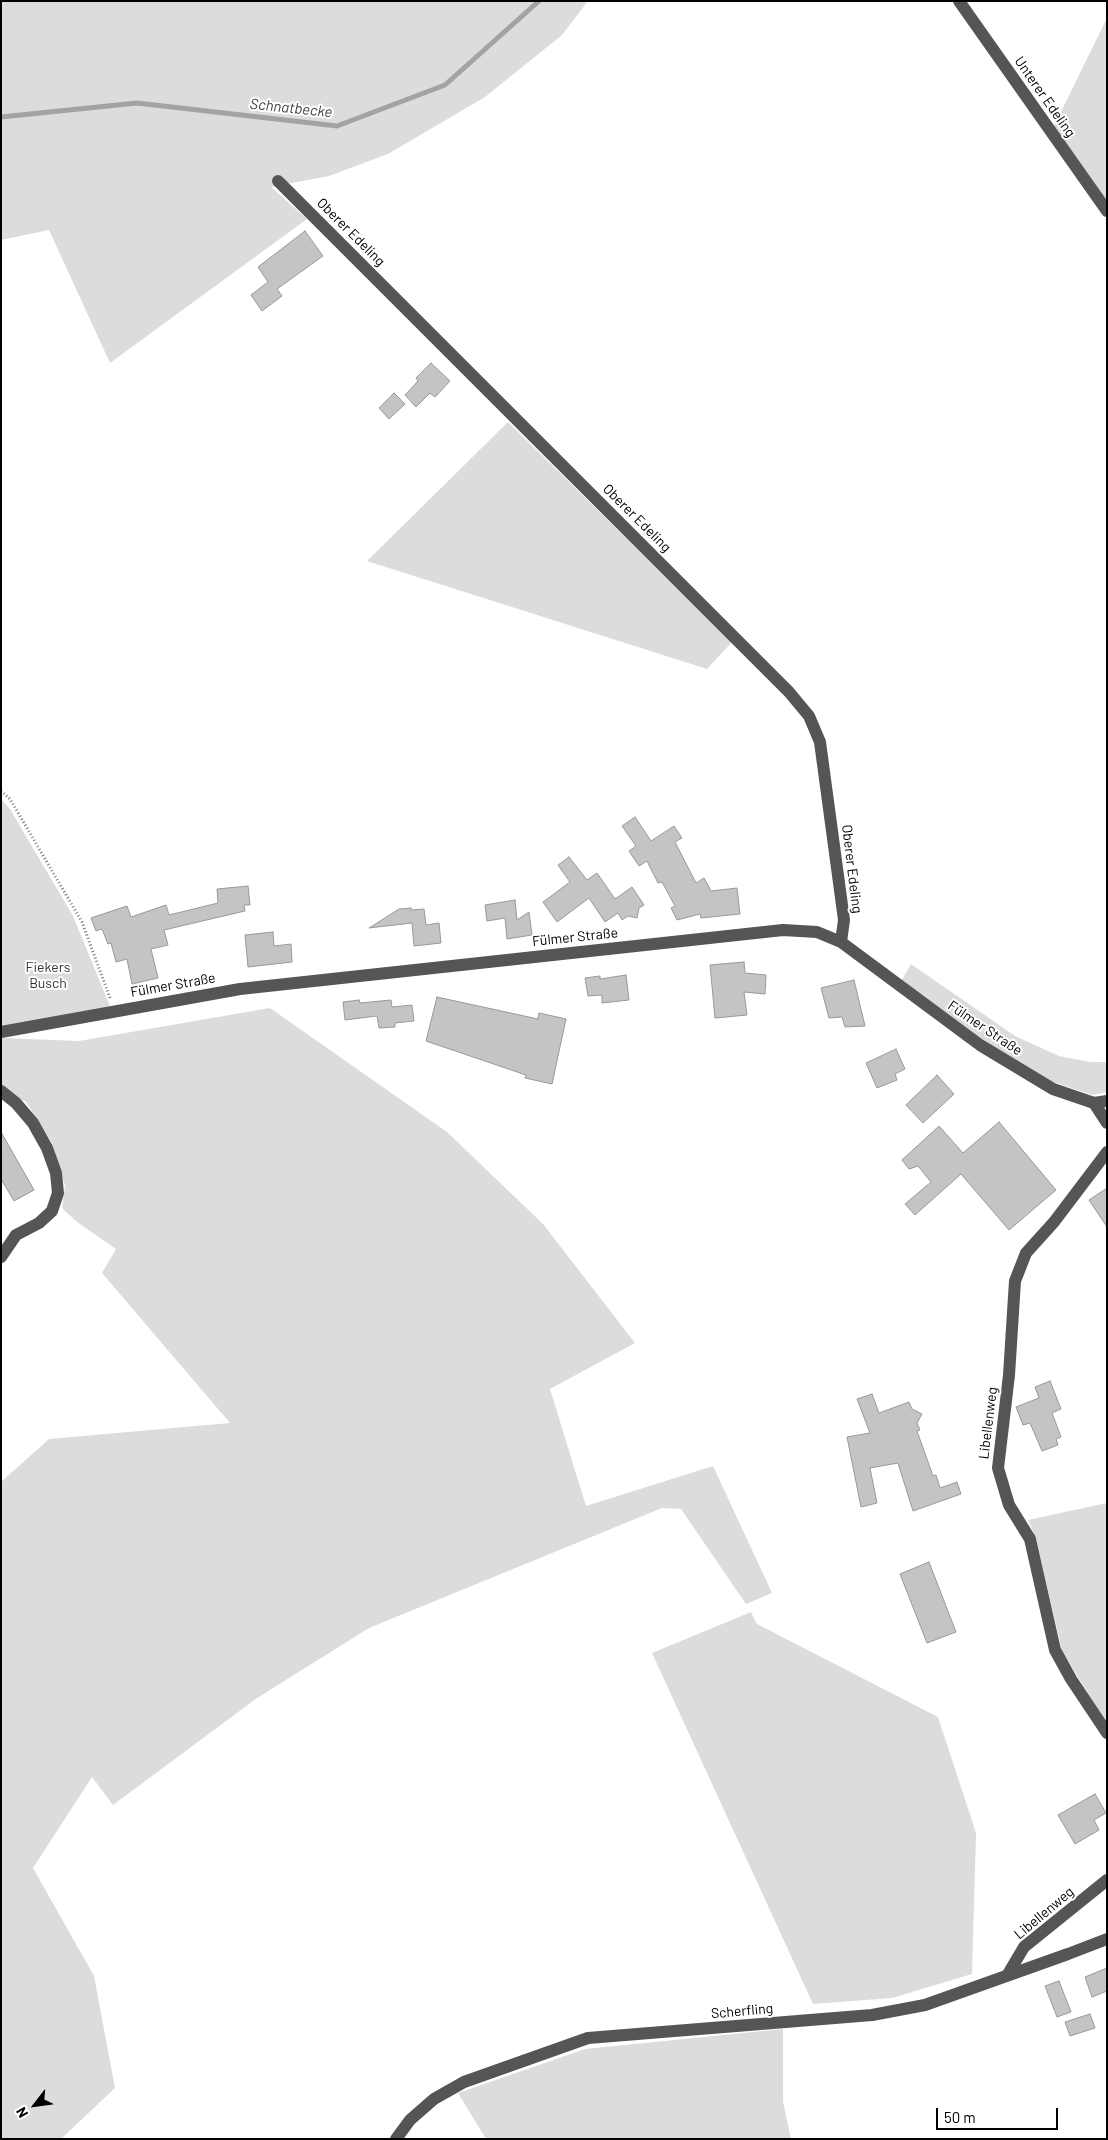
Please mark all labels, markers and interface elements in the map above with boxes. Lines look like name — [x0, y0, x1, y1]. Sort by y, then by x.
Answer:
street label: Unterer Edeling — [1011, 53, 1079, 141]
water label: Schnatbecke — [249, 95, 333, 121]
street label: Oberer Edeling — [313, 194, 389, 270]
street label: Oberer Edeling — [599, 480, 675, 556]
street label: Oberer Edeling — [838, 824, 866, 914]
street label: Fülmer Straße — [531, 924, 619, 950]
park label: Fiekers Busch — [26, 959, 70, 992]
street label: Fülmer Straße — [129, 969, 217, 1001]
street label: Fülmer Straße — [945, 997, 1025, 1059]
street label: Libellenweg — [975, 1386, 1001, 1460]
street label: Libellenweg — [1011, 1883, 1077, 1943]
street label: Scherfling — [710, 2000, 774, 2022]
north arrow — [10, 2080, 60, 2130]
scale bar — [938, 2098, 1060, 2130]
text: N — [12, 2104, 31, 2121]
text: 50 m — [944, 2108, 976, 2126]

